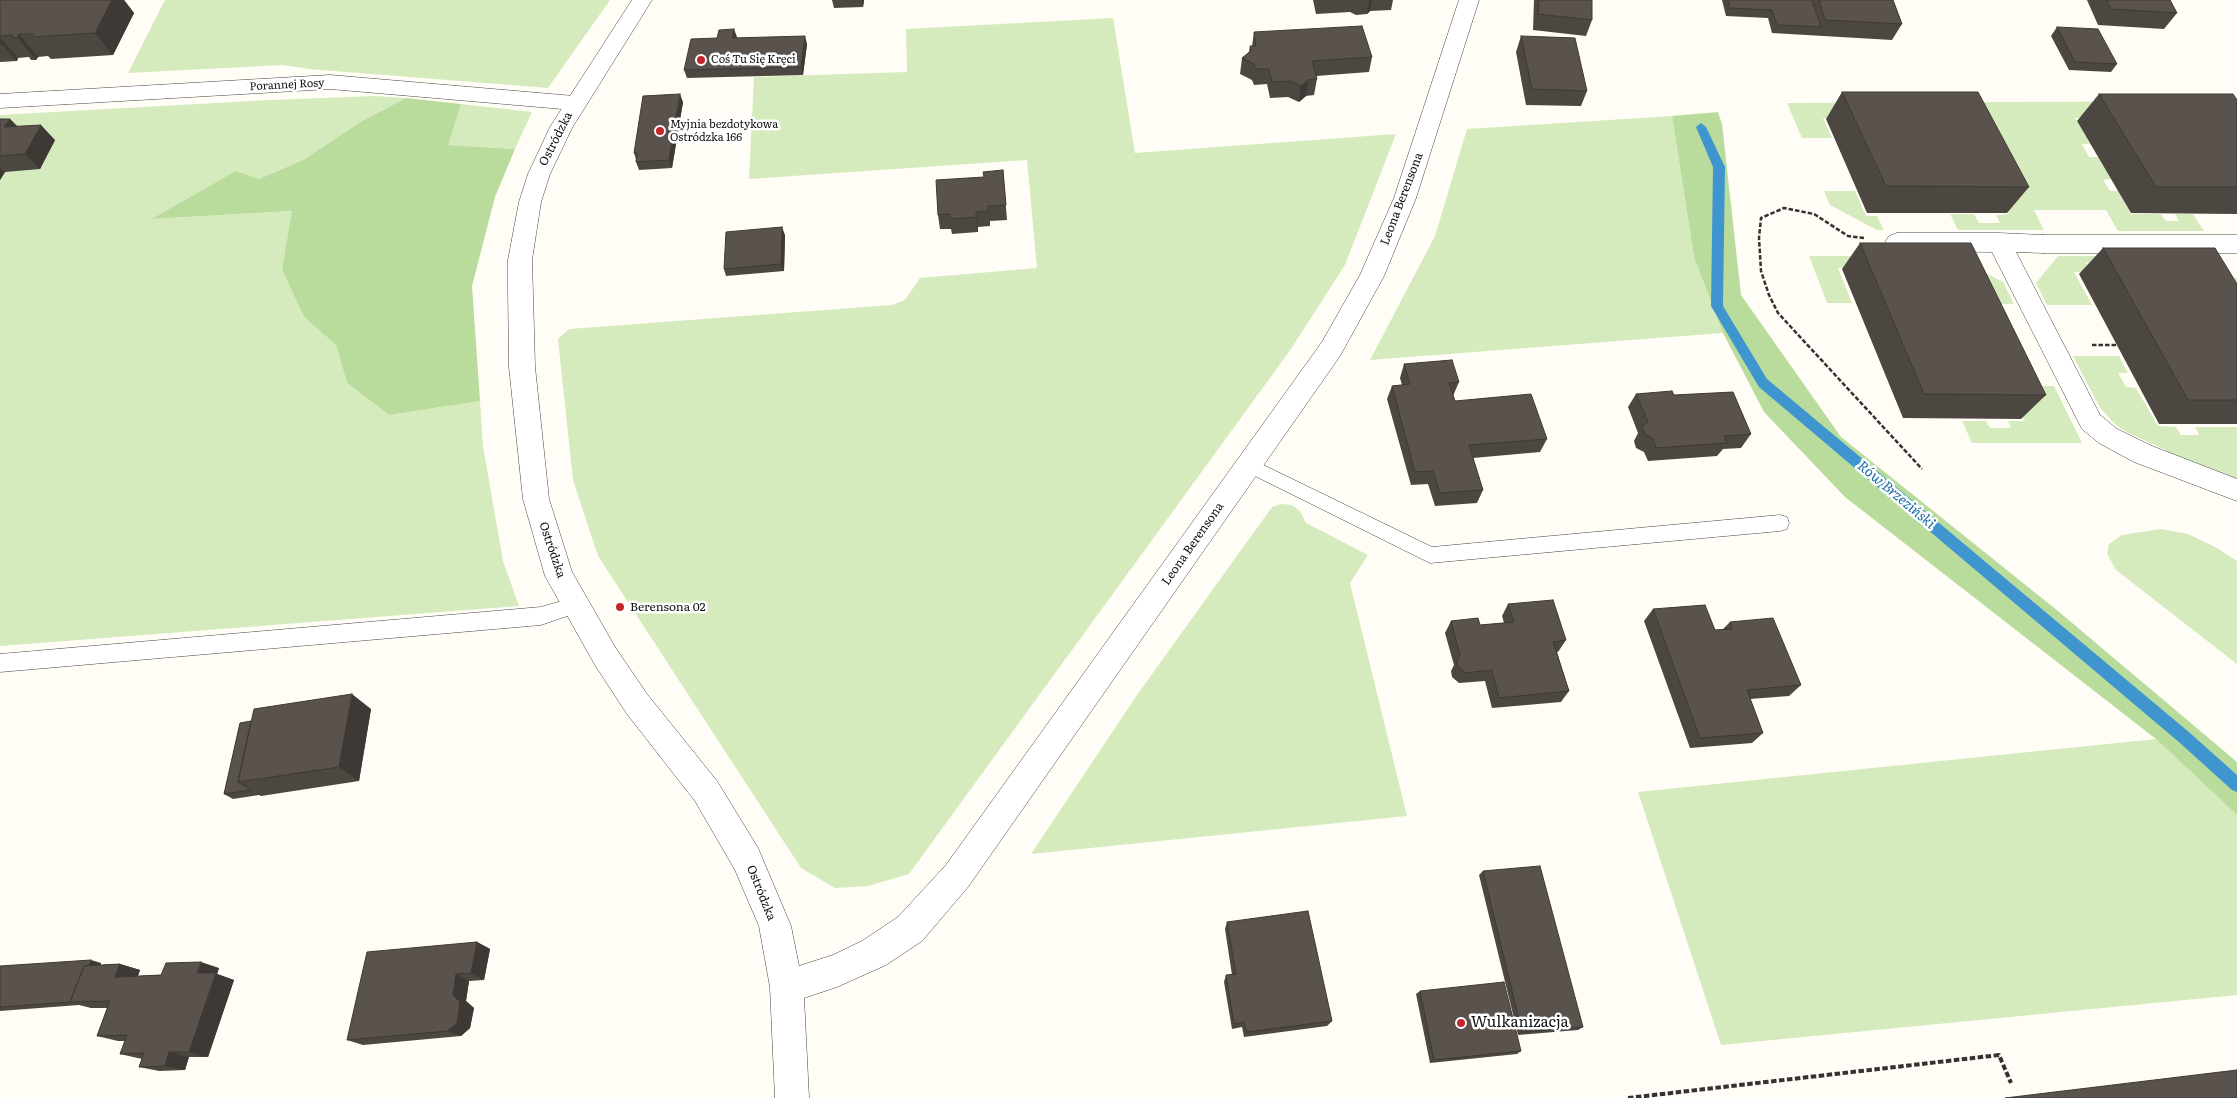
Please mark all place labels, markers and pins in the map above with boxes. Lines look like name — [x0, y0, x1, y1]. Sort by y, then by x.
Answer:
place label: Coś Tu Się Kręci — [711, 53, 796, 67]
marker: Coś Tu Się Kręci — [695, 54, 707, 66]
place label: Myjnia bezdotykowa Ostródzka 166 — [670, 118, 778, 144]
marker: Myjnia bezdotykowa Ostródzka 166 — [654, 125, 666, 137]
place label: Berensona 02 — [630, 600, 706, 614]
marker: Berensona 02 — [614, 601, 626, 613]
place label: Wulkanizacja — [1471, 1014, 1569, 1032]
marker: Wulkanizacja — [1455, 1017, 1467, 1029]

